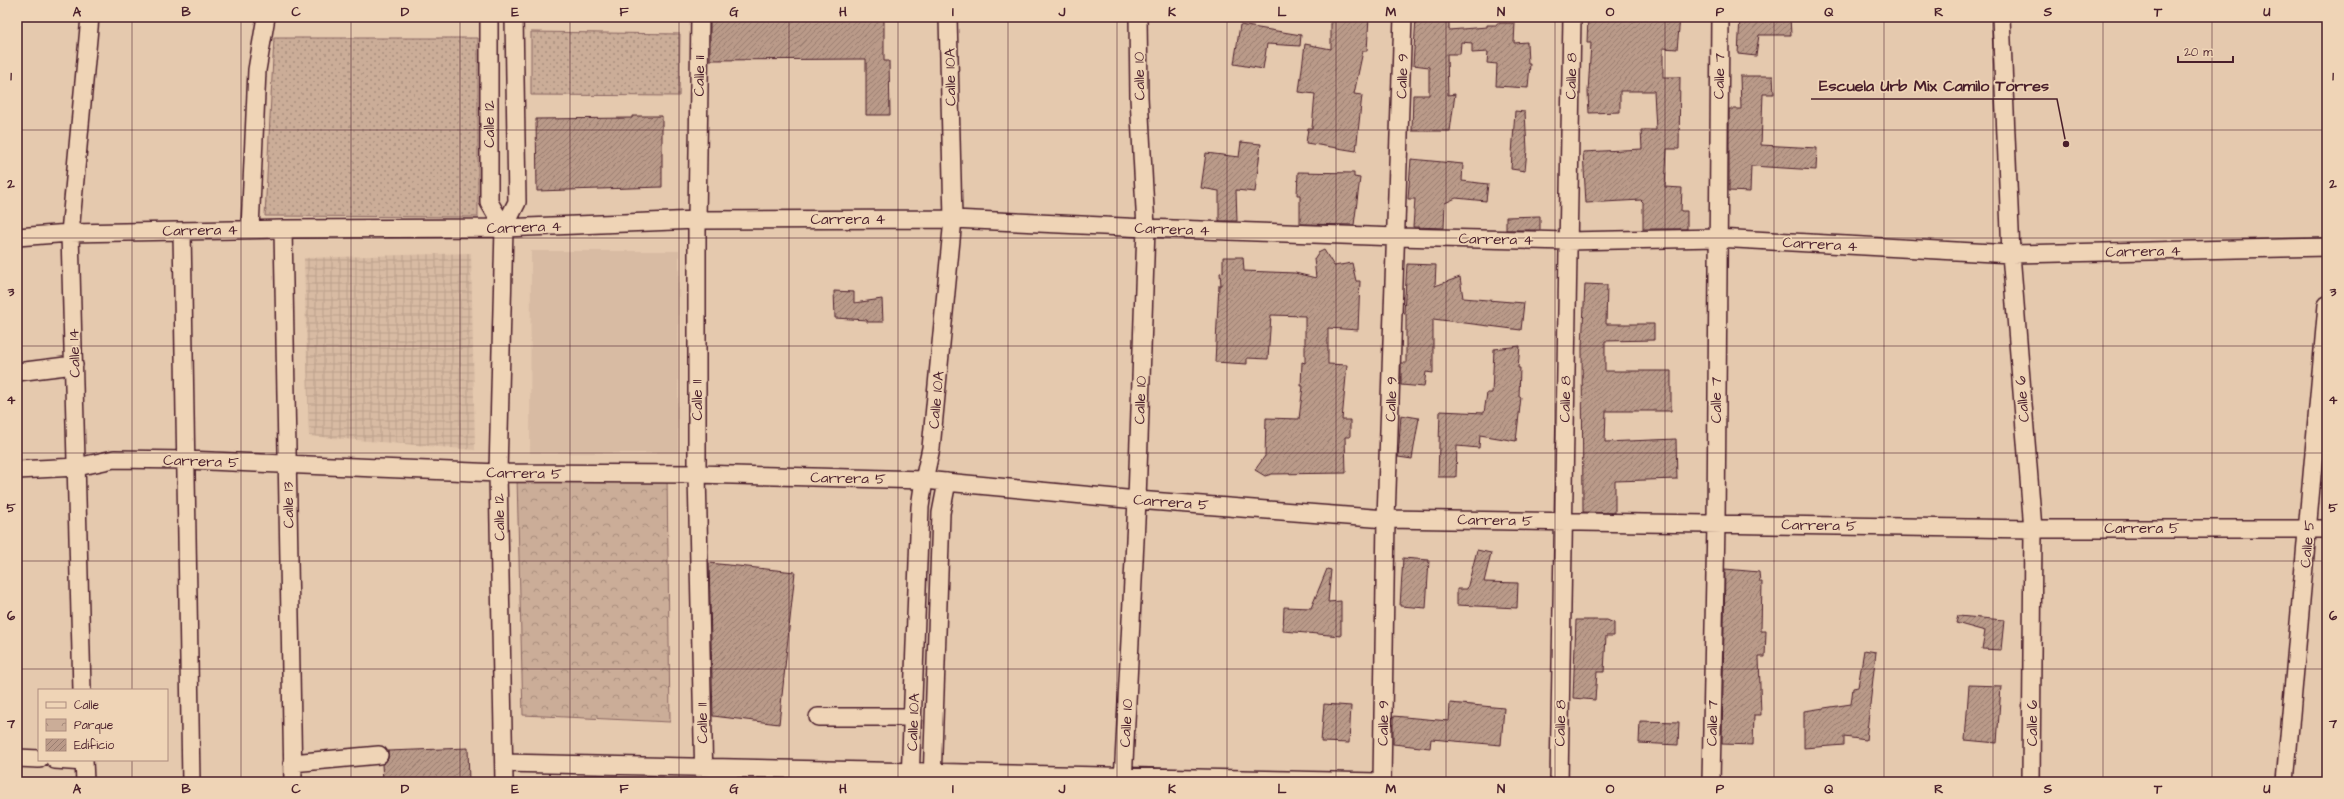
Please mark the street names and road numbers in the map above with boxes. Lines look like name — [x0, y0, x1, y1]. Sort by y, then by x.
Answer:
street label: Calle 10A — [939, 47, 962, 106]
street label: Calle 10 — [1129, 51, 1150, 100]
street label: Calle 8 — [1561, 52, 1582, 100]
street label: Calle 9 — [1391, 53, 1414, 99]
street label: Calle 7 — [1709, 53, 1730, 99]
street label: Calle 11 — [689, 55, 710, 97]
street label: Calle 12 — [479, 100, 500, 148]
street label: Carrera 4 — [810, 209, 886, 230]
street label: Carrera 4 — [486, 216, 562, 239]
street label: Carrera 4 — [1134, 218, 1210, 241]
street label: Carrera 4 — [162, 219, 238, 242]
street label: Carrera 4 — [1458, 228, 1534, 251]
street label: Carrera 4 — [1782, 232, 1858, 257]
street label: Carrera 4 — [2105, 240, 2181, 263]
street label: Calle 14 — [63, 328, 86, 378]
street label: Calle 10A — [924, 370, 950, 430]
street label: Calle 6 — [2010, 374, 2035, 423]
street label: Calle 10 — [1129, 375, 1152, 425]
street label: Calle 8 — [1555, 375, 1576, 423]
street label: Calle 9 — [1380, 376, 1403, 422]
street label: Calle 7 — [1706, 377, 1727, 423]
street label: Calle 11 — [687, 379, 708, 420]
street label: Carrera 5 — [163, 450, 239, 473]
street label: Carrera 5 — [486, 462, 562, 485]
street label: Carrera 5 — [810, 467, 886, 490]
street label: Calle 13 — [278, 481, 299, 528]
street label: Carrera 5 — [1133, 489, 1210, 516]
street label: Calle 12 — [489, 493, 510, 541]
street label: Carrera 5 — [1457, 509, 1533, 532]
street label: Carrera 5 — [1781, 514, 1857, 537]
street label: Carrera 5 — [2104, 518, 2180, 539]
street label: Calle 5 — [2295, 519, 2320, 569]
street label: Calle 10A — [902, 692, 925, 751]
street label: Calle 10 — [1115, 698, 1138, 748]
street label: Calle 8 — [1550, 699, 1571, 747]
street label: Calle 6 — [2022, 699, 2043, 746]
street label: Calle 9 — [1373, 700, 1394, 746]
street label: Calle 7 — [1702, 700, 1723, 746]
street label: Calle 11 — [692, 702, 713, 744]

